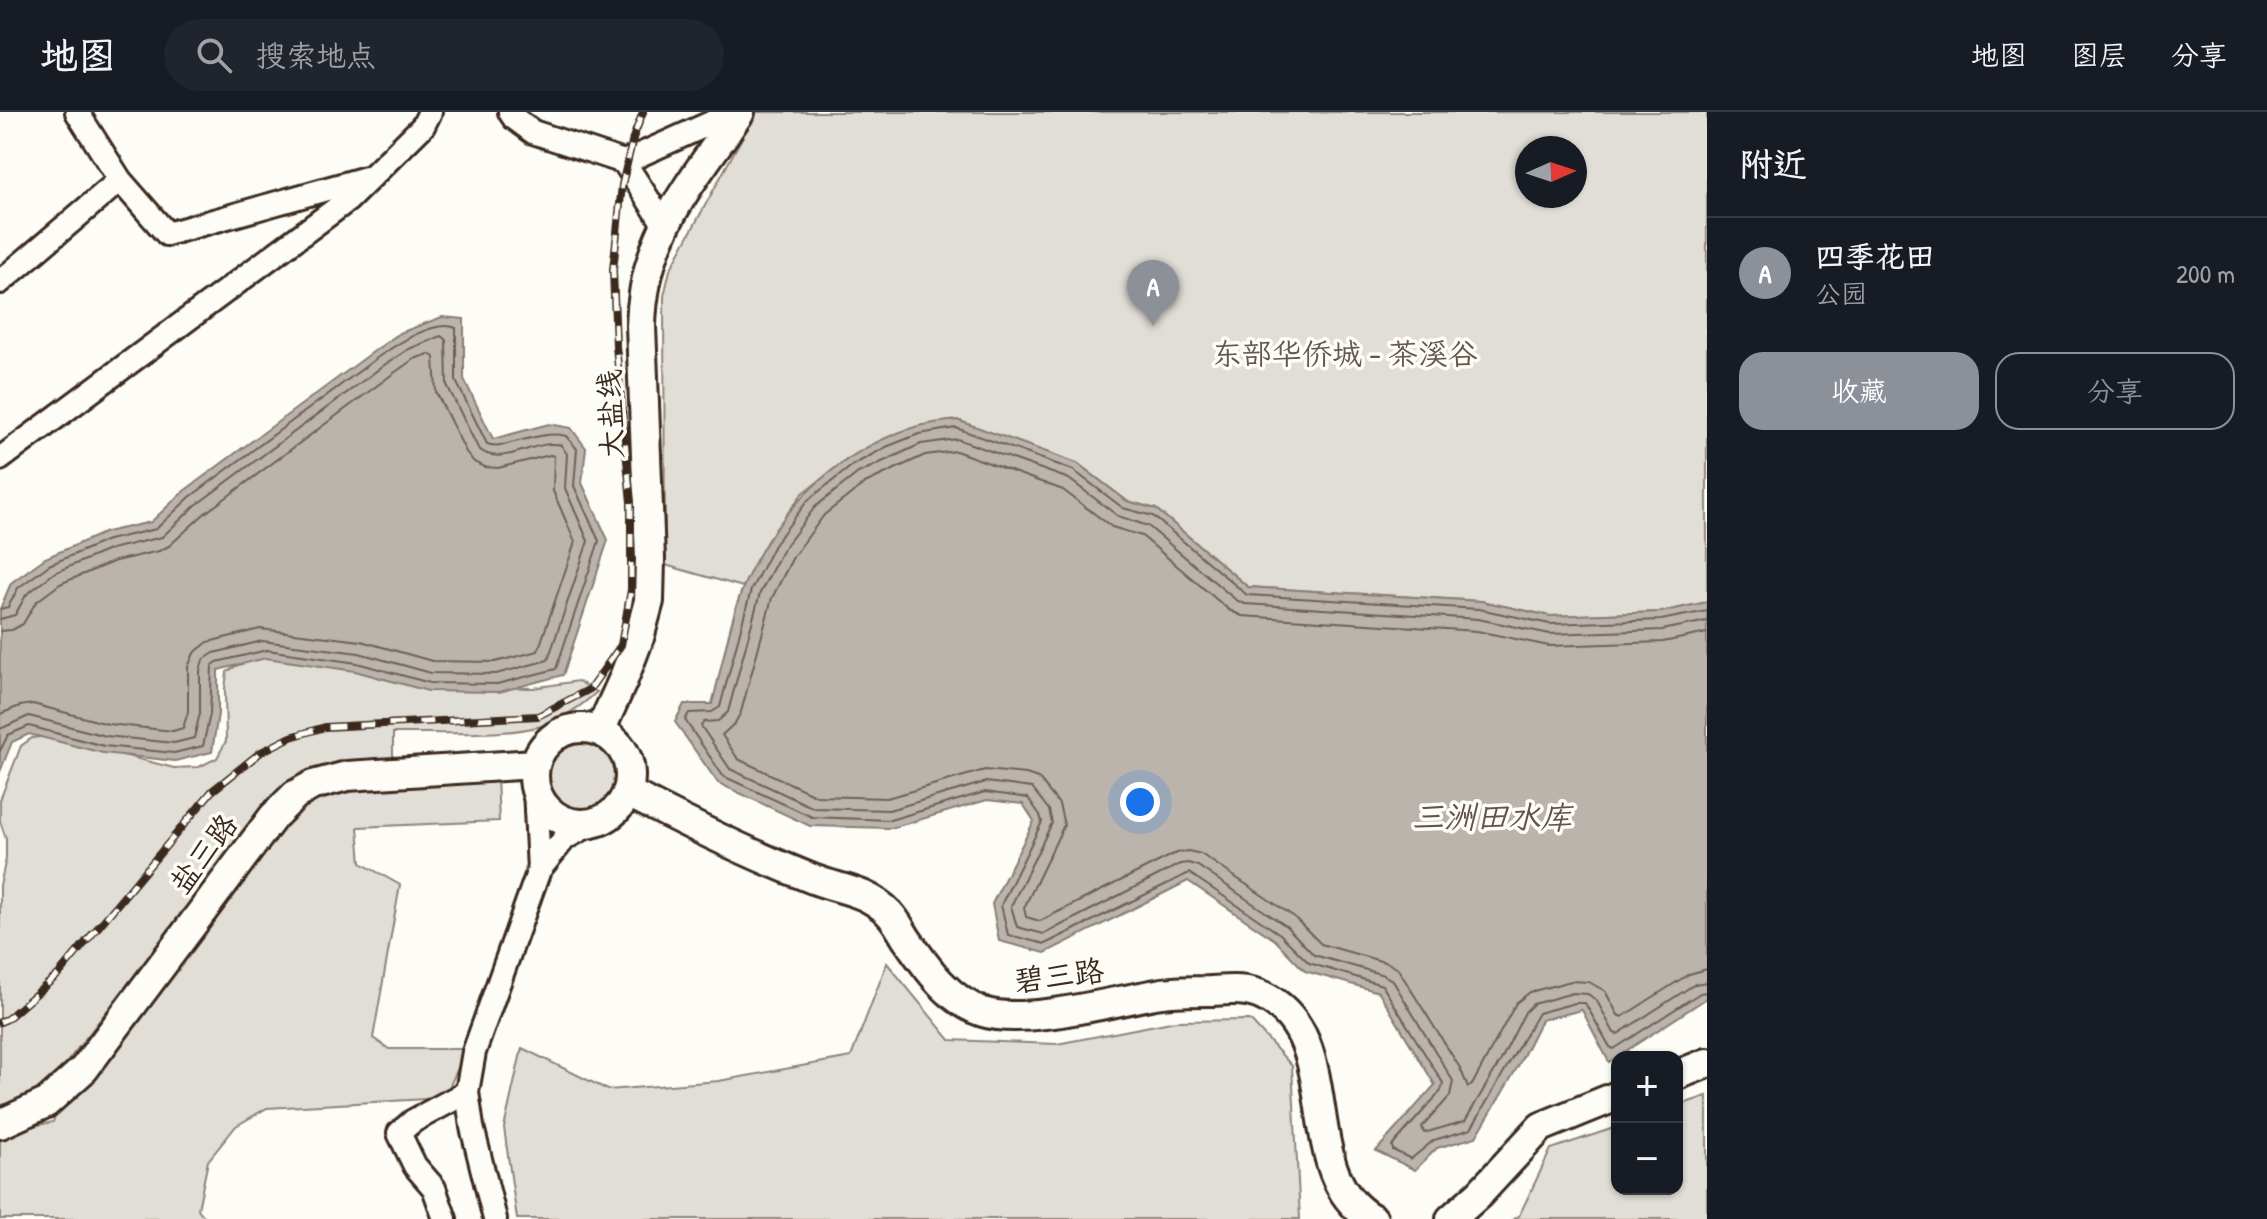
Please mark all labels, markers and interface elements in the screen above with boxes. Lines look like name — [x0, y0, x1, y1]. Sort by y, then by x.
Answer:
search box — [164, 19, 724, 91]
text: 地图 — [40, 29, 116, 81]
icon: search — [192, 33, 236, 77]
text: 搜索地点 — [256, 35, 376, 75]
text: 地图 — [1971, 36, 2027, 74]
text: 图层 — [2071, 36, 2127, 74]
text: 分享 — [2171, 36, 2227, 74]
north arrow — [1515, 136, 1587, 208]
text: 附近 — [1739, 141, 1807, 187]
text: 四季花田 — [1815, 236, 1935, 276]
text: A — [1759, 256, 1771, 291]
text: 200 m — [2176, 256, 2235, 291]
pin: A — [1127, 260, 1179, 326]
text: 公园 — [1815, 276, 1867, 311]
park label: 东部华侨城 - 茶溪谷 — [1212, 333, 1478, 373]
button: 收藏 — [1739, 352, 1979, 430]
button: 分享 — [1995, 352, 2235, 430]
street label: 大盐线 — [588, 368, 632, 460]
your location — [1120, 782, 1160, 822]
water label: 三洲田水库 — [1412, 795, 1575, 838]
street label: 盐三路 — [160, 805, 246, 901]
street label: 碧三路 — [1012, 950, 1106, 1000]
map controls — [1611, 1051, 1683, 1195]
button: + — [1611, 1051, 1683, 1123]
button: − — [1611, 1123, 1683, 1195]

